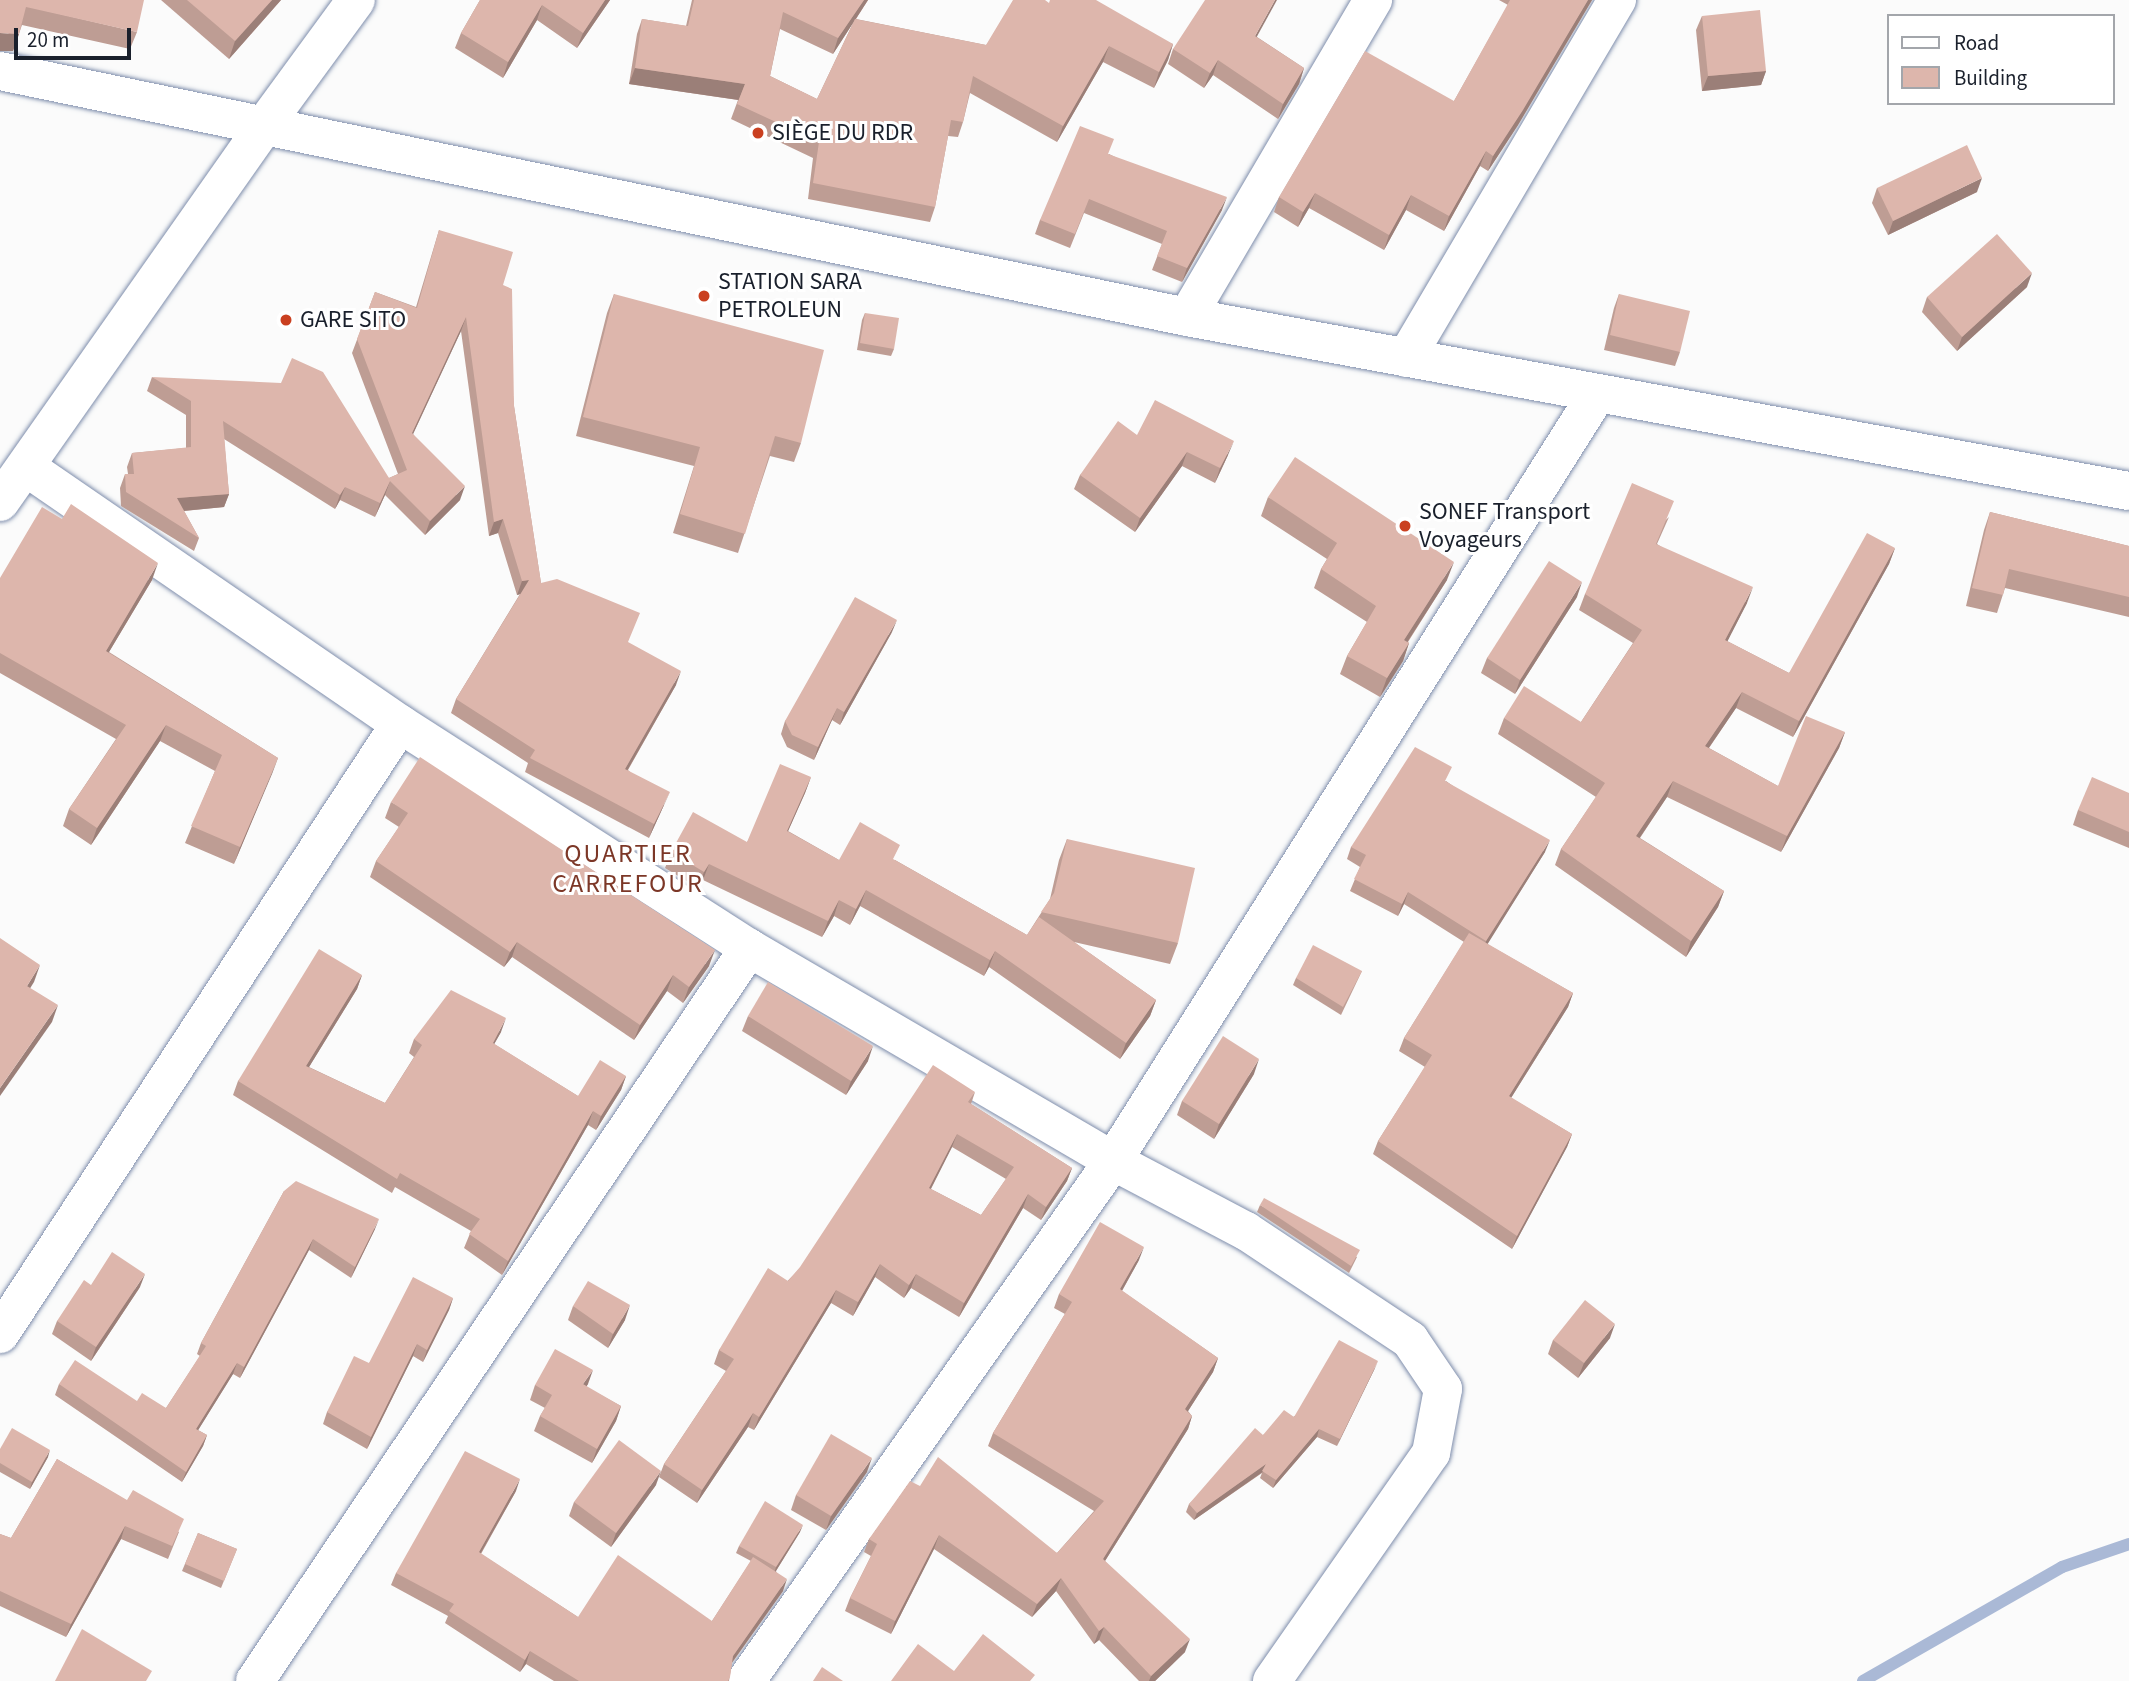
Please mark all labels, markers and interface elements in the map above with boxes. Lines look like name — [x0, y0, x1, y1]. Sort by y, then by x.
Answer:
scale bar — [18, 14, 135, 58]
legend — [1888, 14, 2115, 105]
text: 20 m — [27, 25, 69, 55]
text: Road — [1954, 28, 1999, 58]
text: Building — [1954, 63, 2027, 93]
place label: SIÈGE DU RDR — [772, 119, 913, 147]
marker: SIÈGE DU RDR — [750, 125, 766, 141]
place label: STATION SARA PETROLEUN — [718, 268, 862, 324]
marker: STATION SARA PETROLEUN — [696, 288, 712, 304]
place label: GARE SITO — [300, 306, 406, 334]
marker: GARE SITO — [278, 312, 294, 328]
place label: SONEF Transport Voyageurs — [1419, 498, 1590, 554]
marker: SONEF Transport Voyageurs — [1397, 518, 1413, 534]
district label: QUARTIER CARREFOUR — [553, 838, 703, 900]

